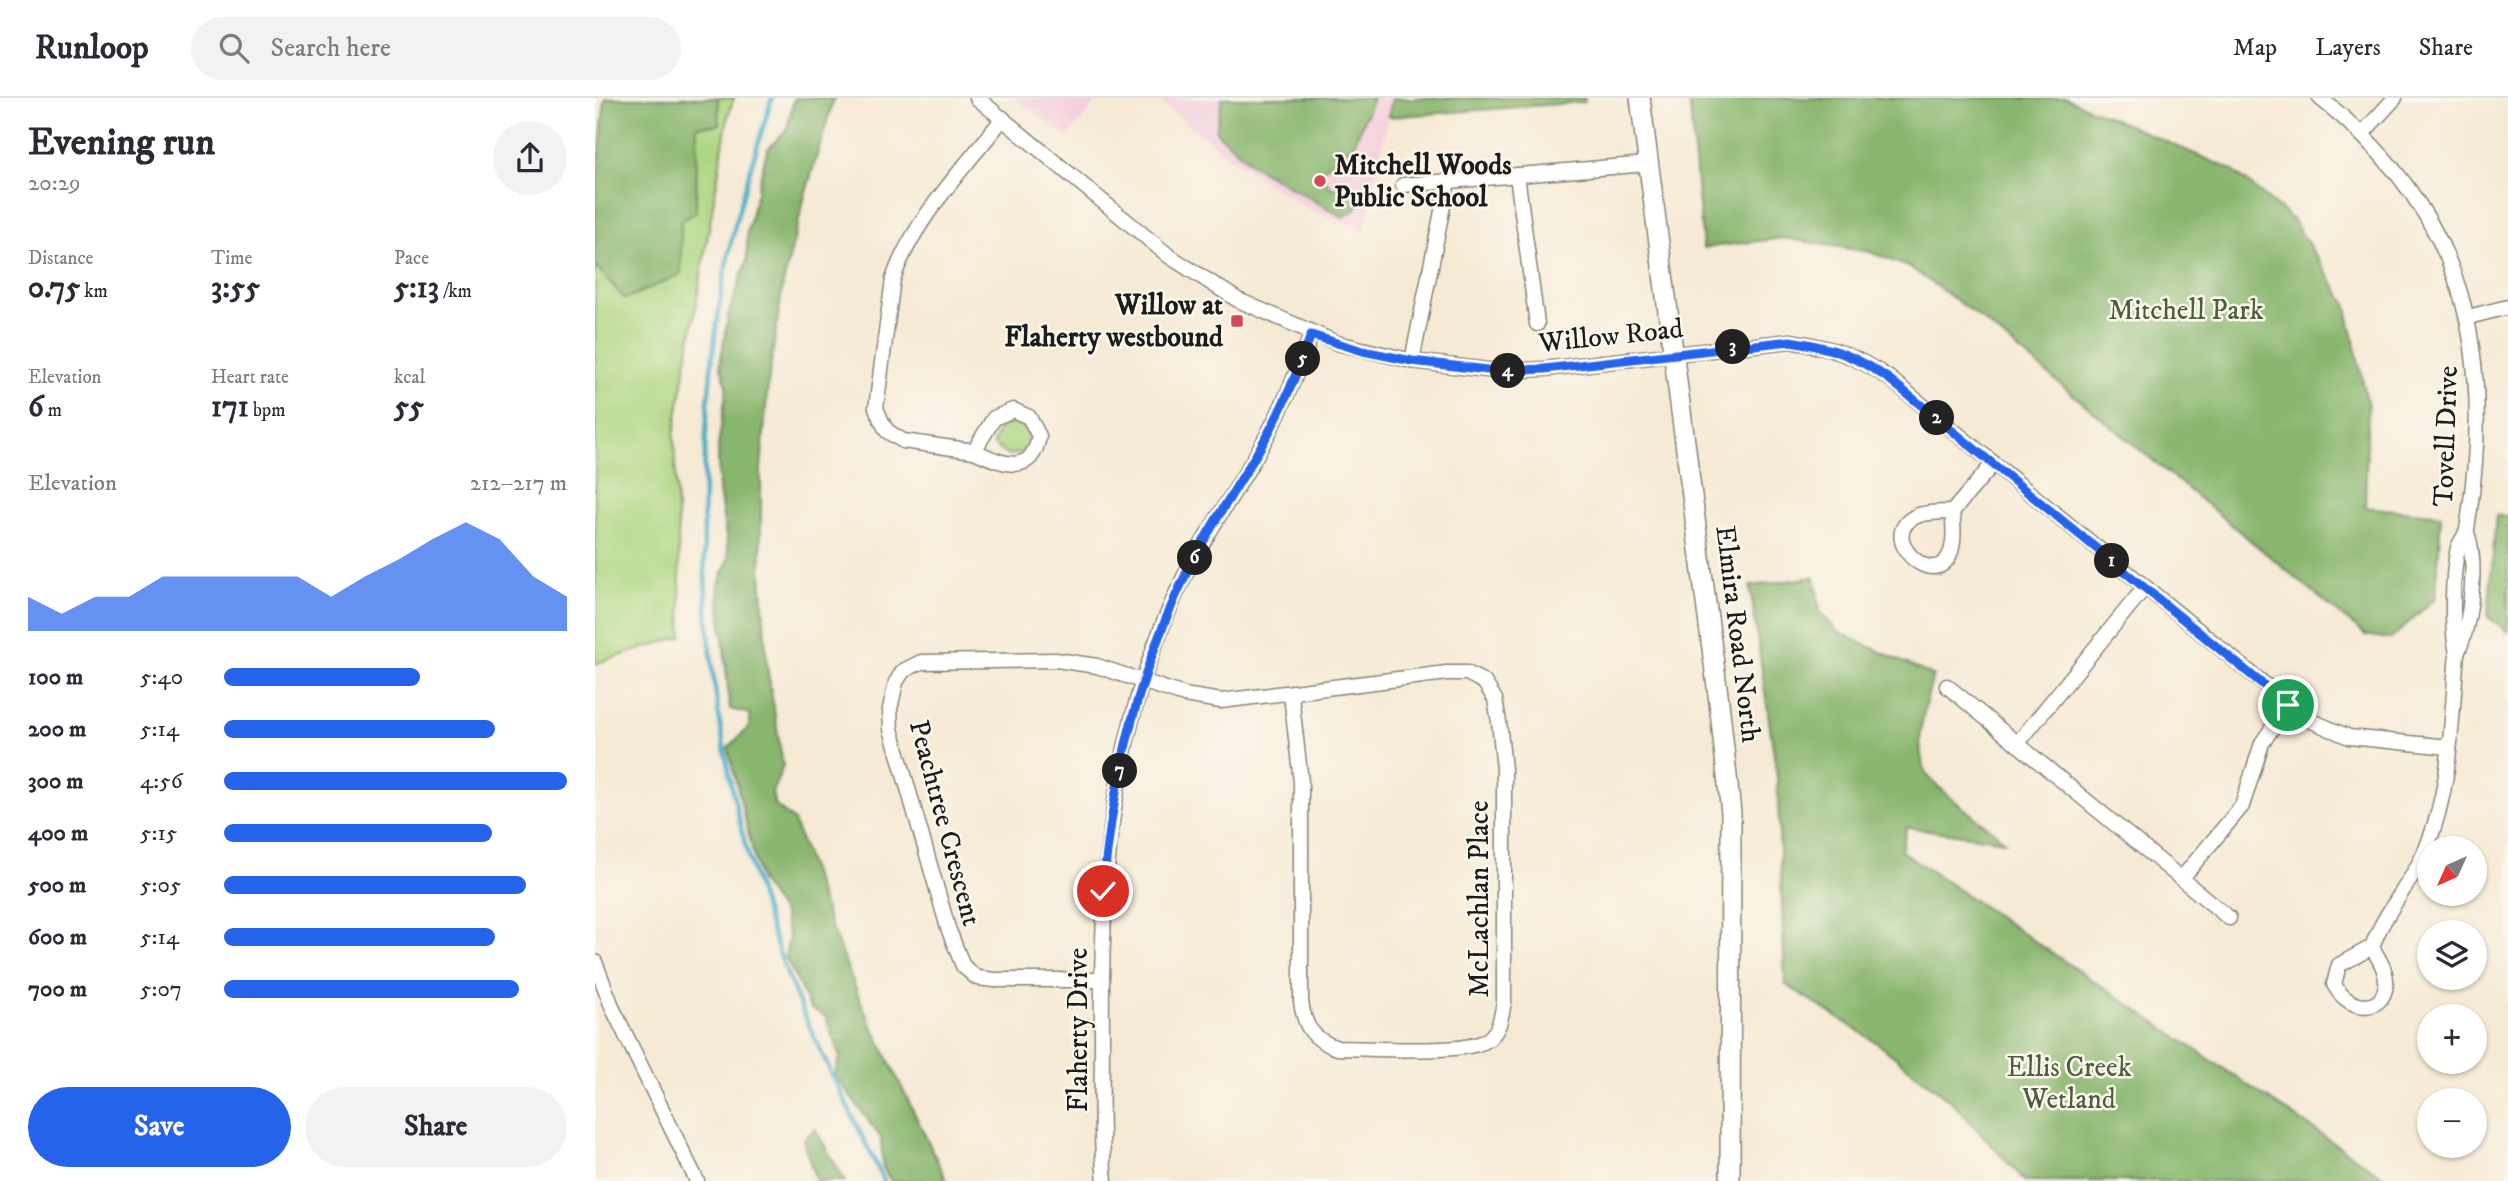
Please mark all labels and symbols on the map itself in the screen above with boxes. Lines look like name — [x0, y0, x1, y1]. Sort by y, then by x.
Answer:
place label: Mitchell Woods Public School — [1334, 148, 1512, 215]
marker: Mitchell Woods Public School — [1312, 173, 1328, 189]
place label: Willow at Flaherty westbound — [1004, 288, 1224, 355]
park label: Mitchell Park — [2108, 293, 2264, 328]
street label: Willow Road — [1536, 311, 1685, 361]
marker: Willow at Flaherty westbound — [1229, 313, 1245, 329]
pin: 3 — [1715, 330, 1751, 364]
pin: 5 — [1285, 342, 1321, 376]
pin: 4 — [1490, 354, 1525, 388]
street label: Tovell Drive — [2426, 365, 2466, 507]
pin: 2 — [1919, 400, 1955, 436]
street label: Elmira Road North — [1707, 523, 1769, 745]
pin: 6 — [1177, 540, 1213, 575]
pin: 1 — [2095, 544, 2129, 578]
pin — [2258, 675, 2318, 735]
street label: Peachtree Crescent — [901, 716, 989, 930]
pin: 7 — [1103, 754, 1137, 788]
street label: McLachlan Place — [1462, 801, 1497, 997]
north arrow — [2417, 836, 2487, 906]
pin — [1073, 861, 1133, 921]
street label: Flaherty Drive — [1061, 948, 1096, 1112]
park label: Ellis Creek Wetland — [2006, 1050, 2132, 1117]

